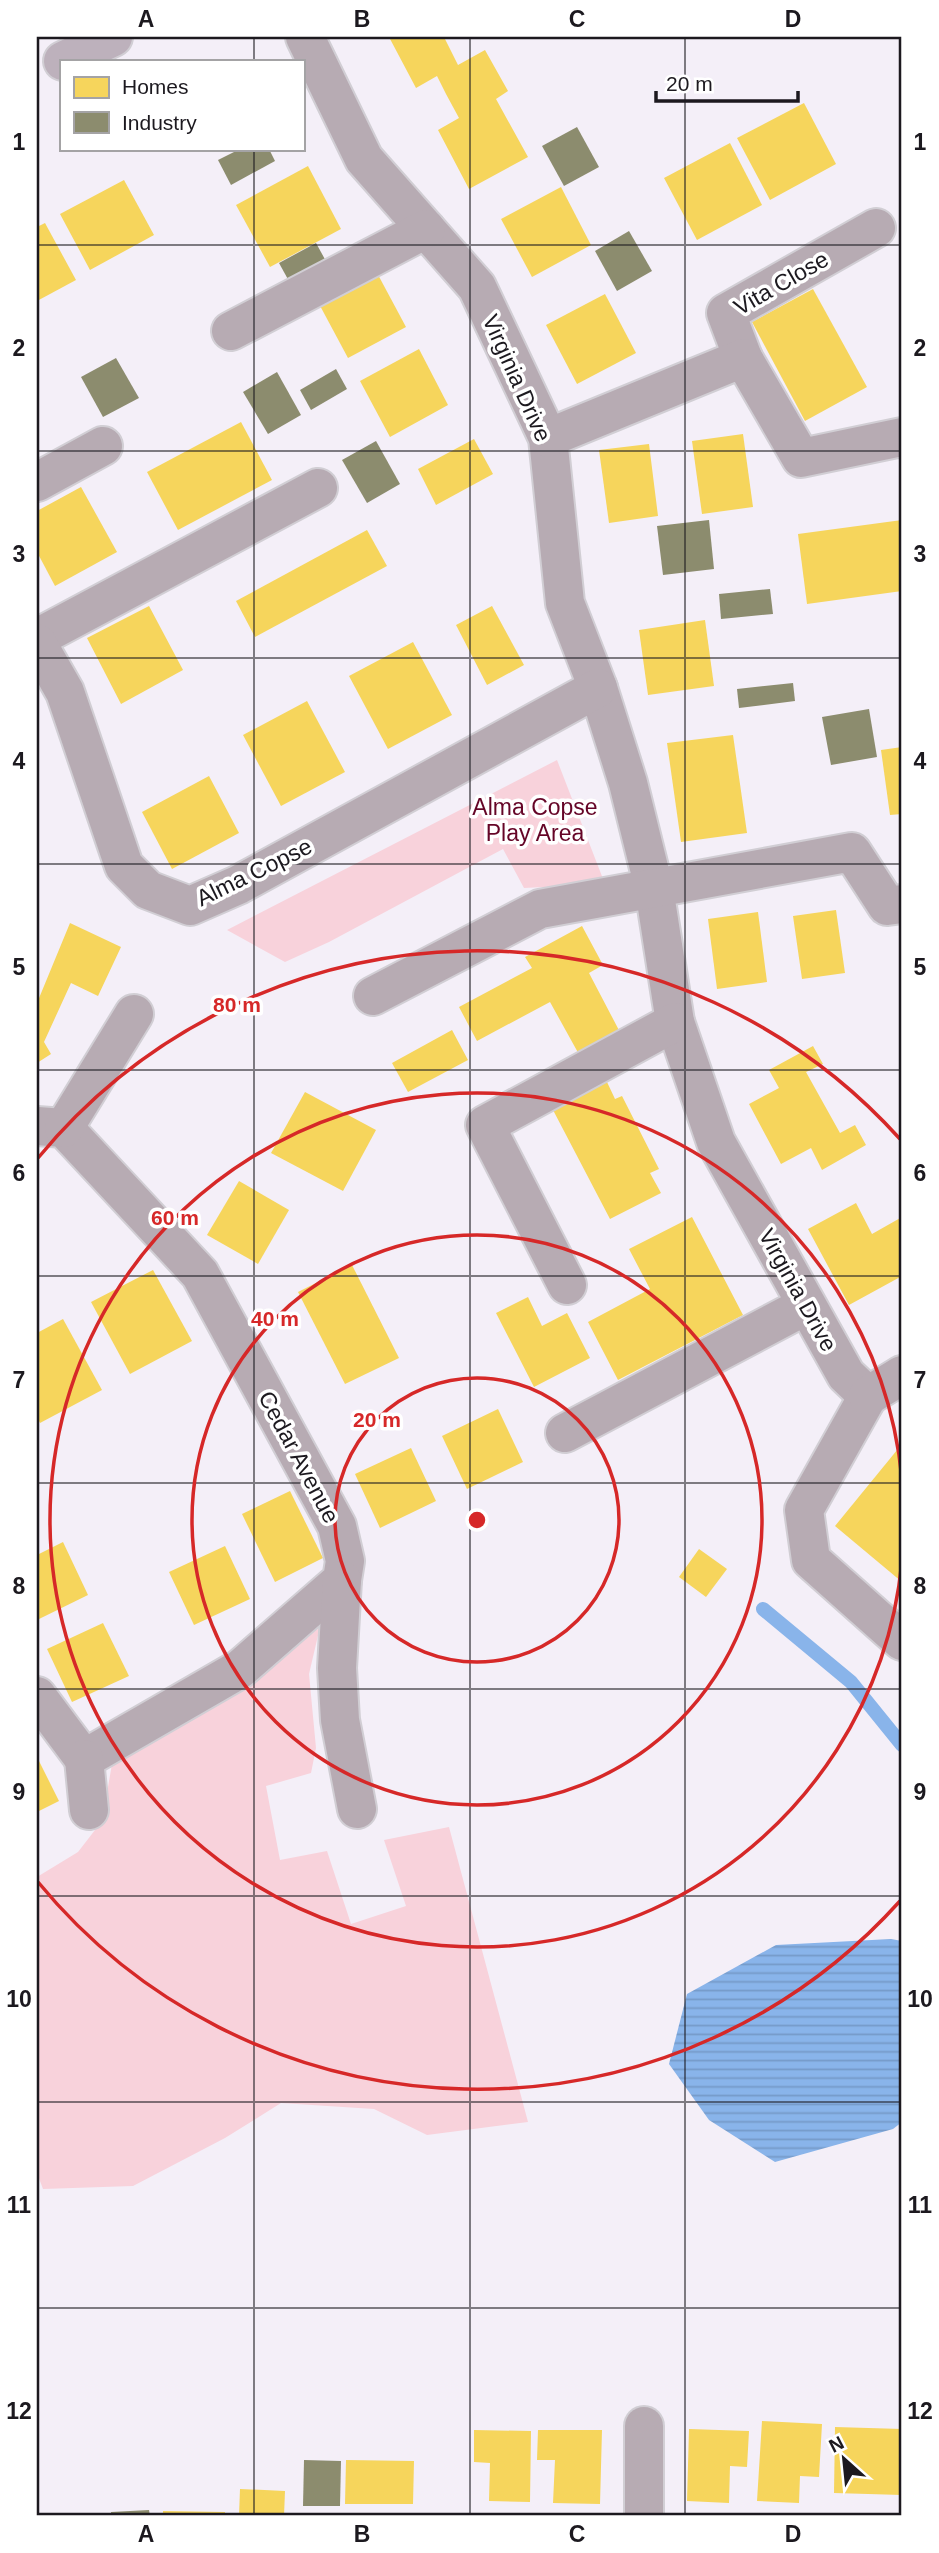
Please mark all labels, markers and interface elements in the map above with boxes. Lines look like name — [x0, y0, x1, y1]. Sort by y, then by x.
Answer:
text: A — [138, 6, 154, 32]
text: B — [354, 6, 370, 32]
text: C — [569, 6, 585, 32]
text: D — [785, 6, 801, 32]
legend — [60, 60, 304, 150]
scale bar — [656, 60, 797, 104]
text: 20 m — [666, 72, 713, 95]
text: Homes — [122, 75, 189, 98]
text: Industry — [122, 111, 197, 134]
text: 1 — [13, 129, 26, 155]
text: 1 — [914, 129, 927, 155]
street label: Vita Close — [729, 246, 833, 320]
street label: Virginia Drive — [477, 310, 557, 446]
text: 2 — [13, 335, 25, 361]
text: 2 — [914, 335, 926, 361]
text: 3 — [13, 541, 25, 567]
text: 3 — [914, 541, 926, 567]
text: 4 — [13, 748, 26, 774]
text: 4 — [914, 748, 927, 774]
park label: Alma Copse Play Area — [472, 794, 598, 846]
street label: Alma Copse — [192, 833, 316, 911]
text: 5 — [13, 954, 26, 980]
text: 5 — [914, 954, 927, 980]
text: 80 m — [213, 993, 261, 1016]
text: 6 — [13, 1160, 25, 1186]
text: 6 — [914, 1160, 926, 1186]
text: 60 m — [151, 1206, 199, 1229]
street label: Virginia Drive — [754, 1224, 842, 1356]
text: 40 m — [251, 1307, 299, 1330]
text: 7 — [13, 1367, 25, 1393]
text: 7 — [914, 1367, 926, 1393]
street label: Cedar Avenue — [253, 1387, 345, 1527]
text: 20 m — [353, 1408, 401, 1431]
centre of rings — [465, 1508, 489, 1532]
text: 8 — [13, 1573, 26, 1599]
text: 8 — [914, 1573, 927, 1599]
text: 9 — [13, 1779, 25, 1805]
text: 9 — [914, 1779, 926, 1805]
text: 10 — [6, 1986, 32, 2012]
text: 10 — [907, 1986, 933, 2012]
text: 11 — [7, 2192, 31, 2218]
text: 11 — [908, 2192, 932, 2218]
text: 12 — [6, 2398, 32, 2424]
text: 12 — [907, 2398, 933, 2424]
north arrow — [810, 2424, 880, 2494]
text: N — [826, 2432, 847, 2457]
text: A — [138, 2521, 154, 2547]
text: B — [354, 2521, 370, 2547]
text: C — [569, 2521, 585, 2547]
text: D — [785, 2521, 801, 2547]

